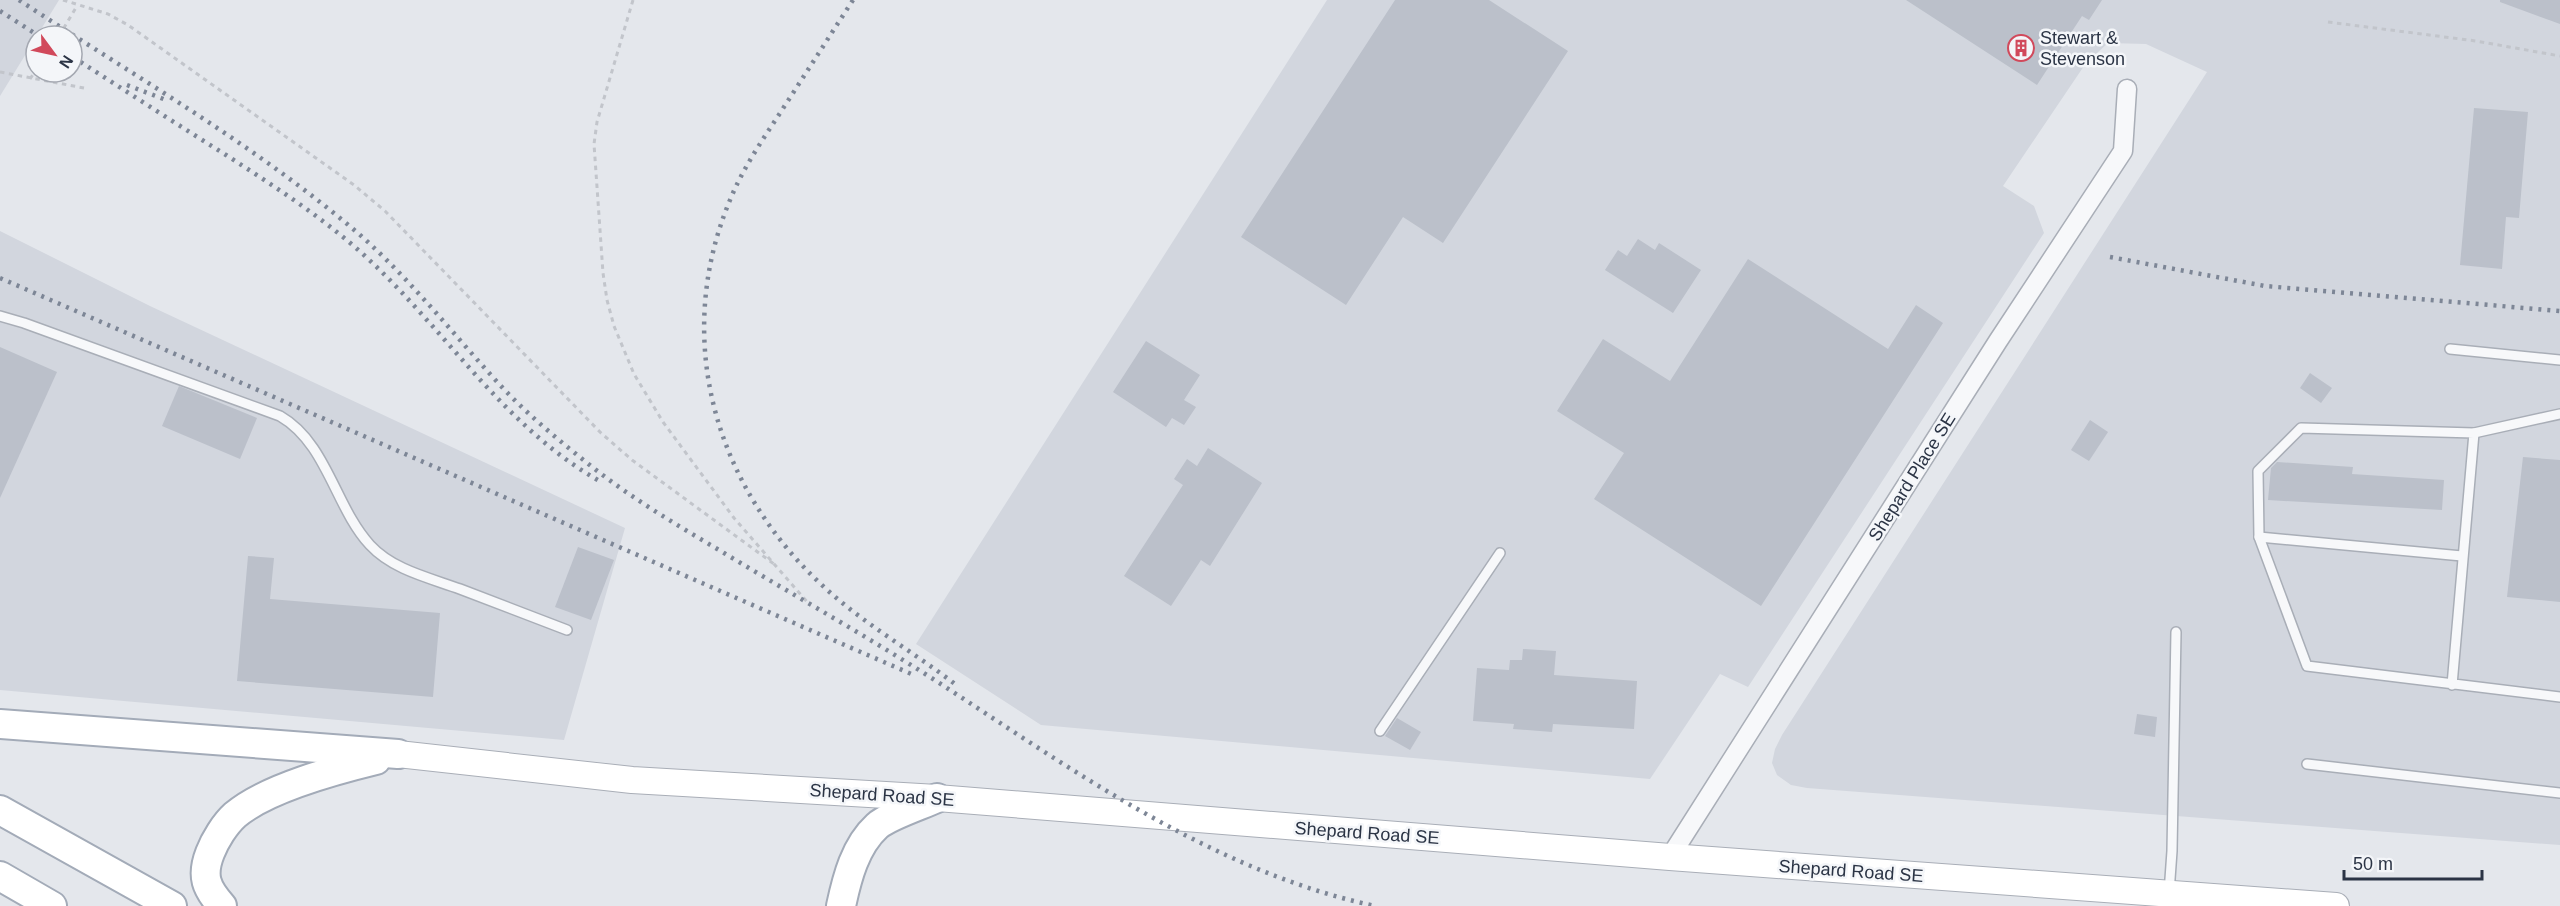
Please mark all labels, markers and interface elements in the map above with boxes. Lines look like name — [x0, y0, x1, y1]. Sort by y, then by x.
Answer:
north arrow — [24, 24, 84, 84]
place label: Stewart & Stevenson — [2040, 28, 2125, 69]
building icon: Stewart & Stevenson — [2006, 33, 2036, 63]
text: N — [56, 52, 76, 71]
street label: Shepard Place SE — [1865, 409, 1959, 545]
street label: Shepard Road SE — [809, 780, 955, 810]
street label: Shepard Road SE — [1294, 818, 1440, 848]
scale bar — [2344, 843, 2482, 881]
text: 50 m — [2353, 854, 2393, 874]
street label: Shepard Road SE — [1778, 856, 1924, 886]

